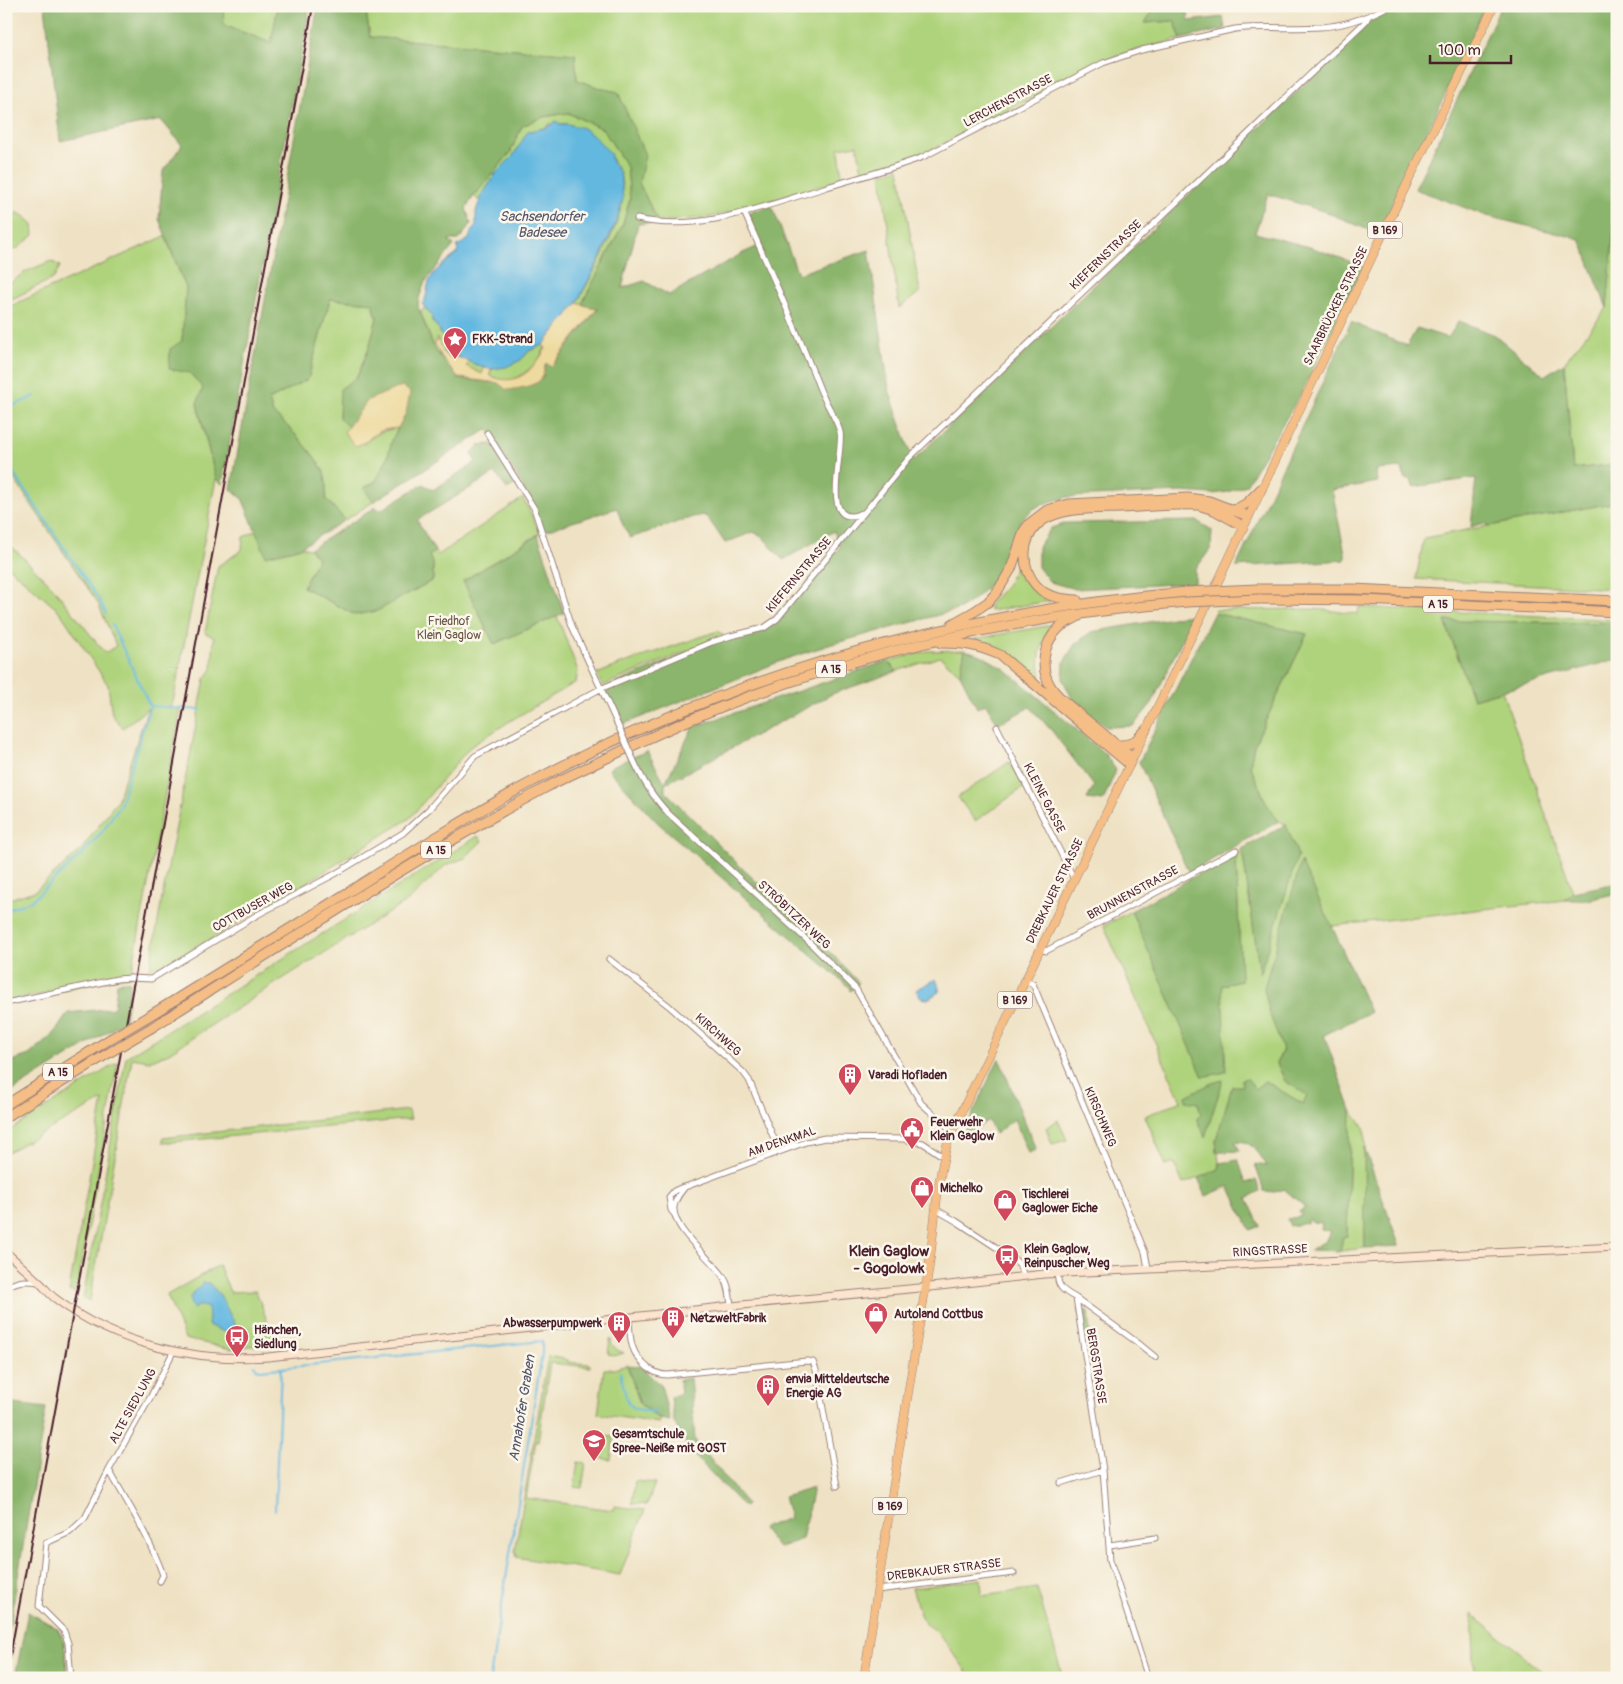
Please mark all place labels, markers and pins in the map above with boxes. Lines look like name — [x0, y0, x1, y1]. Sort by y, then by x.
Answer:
place icon: FKK-Strand — [442, 326, 468, 360]
place label: FKK-Strand — [472, 332, 533, 347]
building icon: Varadi Hofladen — [837, 1062, 863, 1096]
place label: Varadi Hofladen — [868, 1068, 947, 1083]
place label: Feuerwehr Klein Gaglow — [930, 1115, 995, 1144]
public building icon: Feuerwehr Klein Gaglow — [899, 1116, 925, 1150]
shop icon: Michelko — [909, 1175, 935, 1209]
place label: Michelko — [940, 1181, 983, 1196]
place label: Tischlerei Gaglower Eiche — [1021, 1187, 1099, 1216]
shop icon: Tischlerei Gaglower Eiche — [992, 1188, 1018, 1222]
place label: Klein Gaglow, Reinpuscher Weg — [1024, 1242, 1109, 1271]
bus stop icon: Klein Gaglow, Reinpuscher Weg — [994, 1243, 1020, 1277]
shop icon: Autoland Cottbus — [863, 1301, 889, 1335]
building icon: NetzweltFabrik — [660, 1305, 686, 1339]
place label: Autoland Cottbus — [894, 1307, 983, 1322]
building icon: Abwasserpumpwerk — [606, 1310, 632, 1344]
place label: NetzweltFabrik — [690, 1311, 767, 1326]
place label: Abwasserpumpwerk — [503, 1316, 603, 1331]
place label: Hänchen, Siedlung — [254, 1323, 301, 1352]
bus stop icon: Hänchen, Siedlung — [224, 1324, 250, 1358]
place label: envia Mitteldeutsche Energie AG — [785, 1372, 890, 1401]
building icon: envia Mitteldeutsche Energie AG — [755, 1373, 781, 1407]
place label: Gesamtschule Spree-Neiße mit GOST — [612, 1427, 727, 1456]
school or university icon: Gesamtschule Spree-Neiße mit GOST — [581, 1428, 607, 1462]

